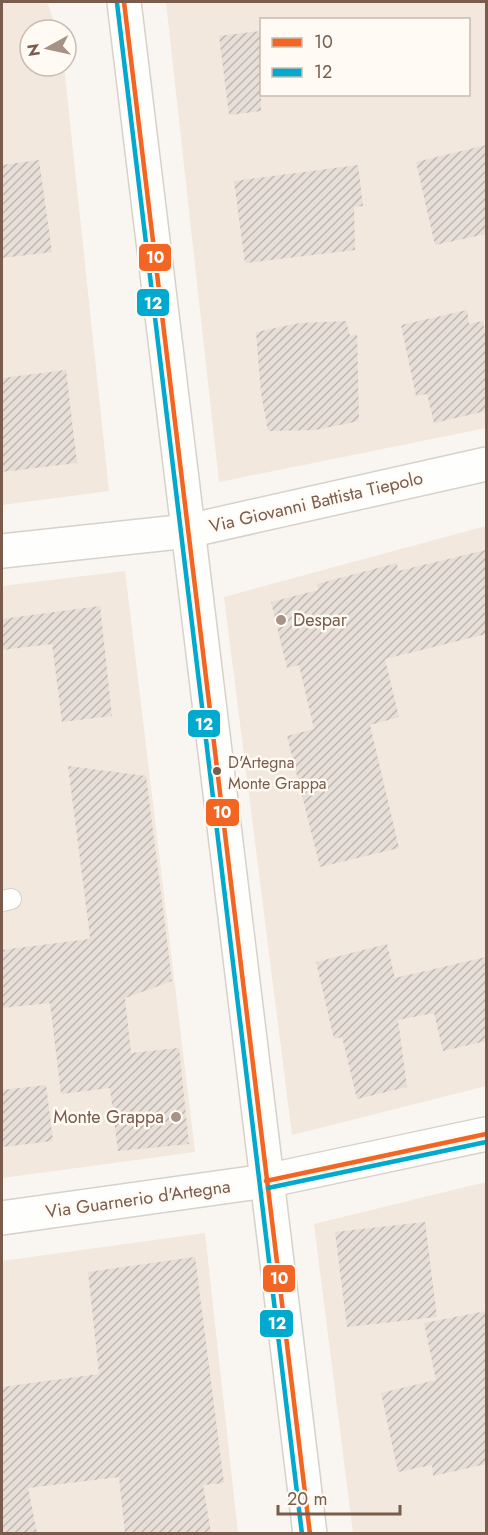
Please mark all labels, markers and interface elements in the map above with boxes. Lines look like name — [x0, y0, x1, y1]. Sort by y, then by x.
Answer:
north arrow — [18, 18, 78, 78]
legend — [260, 18, 470, 96]
text: 10 — [314, 29, 333, 55]
text: N — [21, 42, 46, 58]
text: 12 — [314, 59, 332, 85]
line badge: 10 — [138, 243, 172, 272]
text: 10 — [146, 246, 164, 269]
line badge: 12 — [136, 288, 170, 317]
text: 12 — [144, 292, 162, 315]
street label: Via Giovanni Battista Tiepolo — [207, 465, 425, 539]
place label: Despar — [293, 607, 348, 633]
marker: Despar — [274, 613, 288, 627]
line badge: 12 — [187, 709, 221, 738]
text: 12 — [195, 713, 213, 736]
place label: D'Artegna Monte Grappa — [228, 751, 327, 795]
marker: D'Artegna Monte Grappa — [211, 765, 223, 777]
line badge: 10 — [205, 798, 240, 827]
text: 10 — [213, 801, 231, 824]
place label: Monte Grappa — [53, 1104, 164, 1130]
marker: Monte Grappa — [169, 1110, 183, 1124]
street label: Via Guarnerio d'Artegna — [44, 1173, 232, 1225]
line badge: 10 — [262, 1264, 296, 1293]
text: 10 — [270, 1267, 288, 1290]
line badge: 12 — [259, 1309, 294, 1338]
text: 12 — [268, 1312, 286, 1335]
scale bar — [278, 1478, 400, 1516]
text: 20 m — [287, 1486, 327, 1512]

